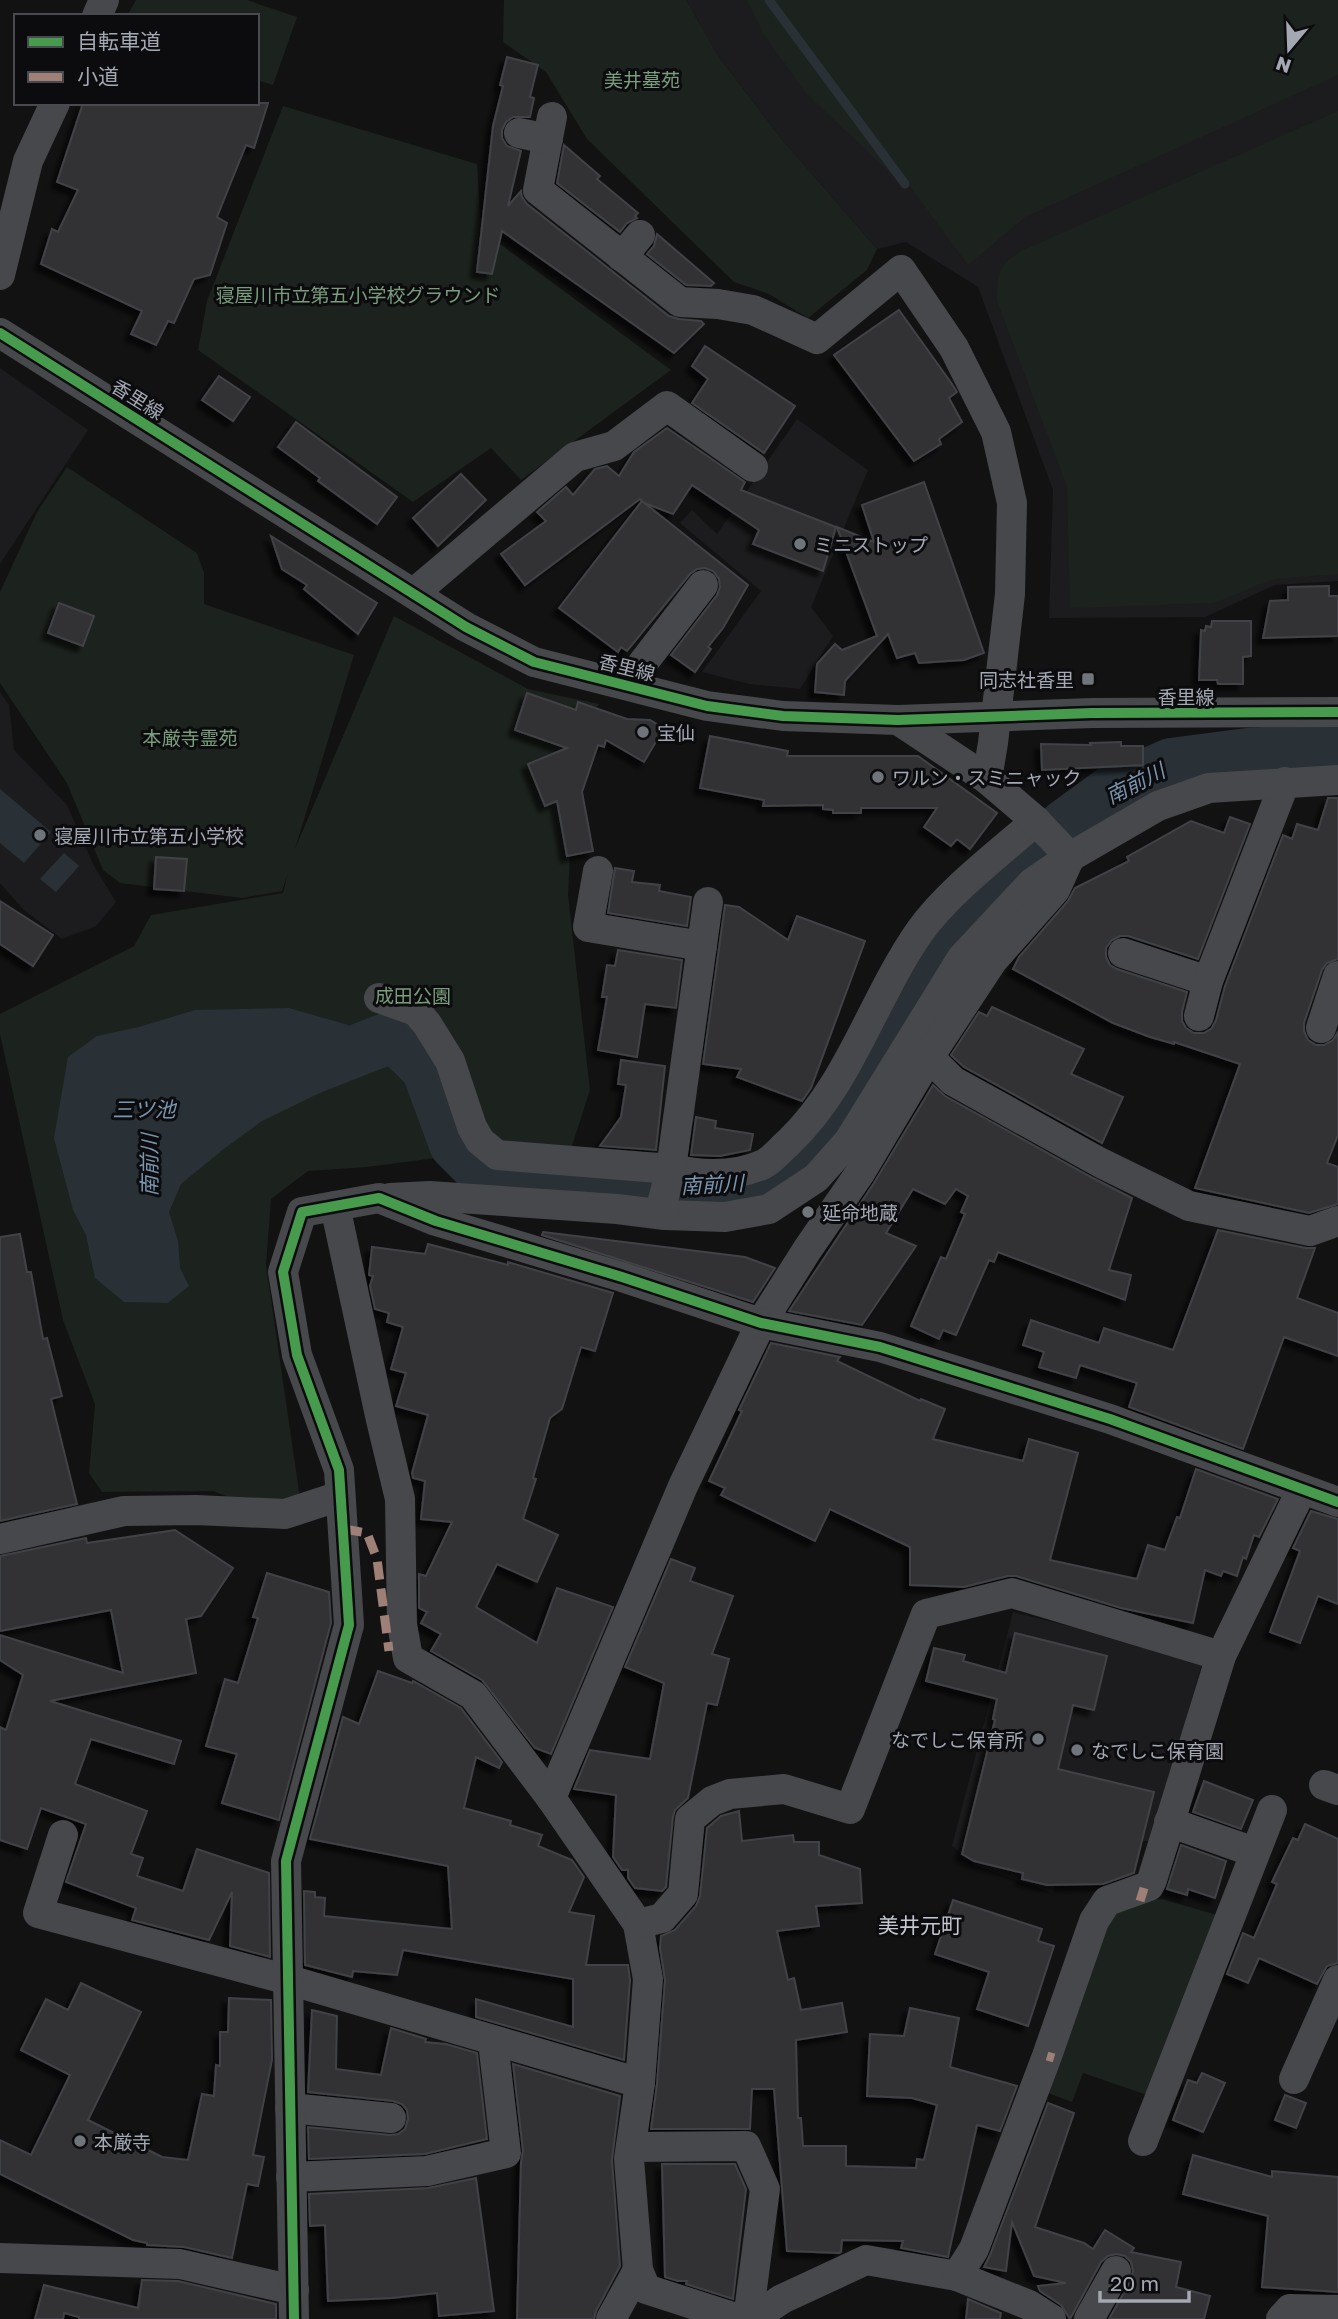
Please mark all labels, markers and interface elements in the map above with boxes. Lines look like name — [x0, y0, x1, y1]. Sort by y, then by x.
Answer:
legend — [14, 14, 259, 105]
north arrow — [1254, 14, 1324, 84]
text: 自転車道 — [77, 28, 161, 54]
text: N — [1273, 52, 1294, 79]
text: 小道 — [77, 63, 119, 89]
park label: 美井墓苑 — [604, 68, 680, 91]
park label: 寝屋川市立第五小学校グラウンド — [215, 283, 501, 306]
street label: 香里線 — [108, 374, 168, 424]
place label: ミニストップ — [814, 533, 928, 556]
marker: ミニストップ — [792, 536, 808, 552]
street label: 香里線 — [597, 649, 657, 685]
place label: 同志社香里 — [979, 668, 1074, 691]
marker: 同志社香里 — [1080, 671, 1096, 687]
street label: 香里線 — [1157, 685, 1215, 708]
place label: 宝仙 — [657, 721, 695, 744]
marker: 宝仙 — [635, 724, 651, 740]
park label: 本厳寺霊苑 — [142, 726, 238, 749]
water label: 南前川 — [1101, 756, 1171, 809]
place label: ワルン・スミニャック — [892, 766, 1082, 789]
marker: ワルン・スミニャック — [870, 769, 886, 785]
place label: 寝屋川市立第五小学校 — [54, 824, 244, 847]
marker: 寝屋川市立第五小学校 — [32, 827, 48, 843]
park label: 成田公園 — [375, 984, 451, 1007]
water label: 三ツ池 — [113, 1096, 177, 1122]
water label: 南前川 — [136, 1132, 162, 1197]
water label: 南前川 — [680, 1169, 746, 1199]
place label: 延命地蔵 — [822, 1201, 898, 1224]
marker: 延命地蔵 — [800, 1204, 816, 1220]
place label: なでしこ保育所 — [891, 1728, 1024, 1751]
marker: なでしこ保育所 — [1030, 1731, 1046, 1747]
place label: なでしこ保育園 — [1091, 1739, 1224, 1762]
marker: なでしこ保育園 — [1069, 1742, 1085, 1758]
district label: 美井元町 — [878, 1912, 962, 1938]
place label: 本厳寺 — [94, 2130, 151, 2153]
marker: 本厳寺 — [72, 2133, 88, 2149]
scale bar — [1100, 2260, 1189, 2304]
text: 20 m — [1110, 2270, 1159, 2296]

